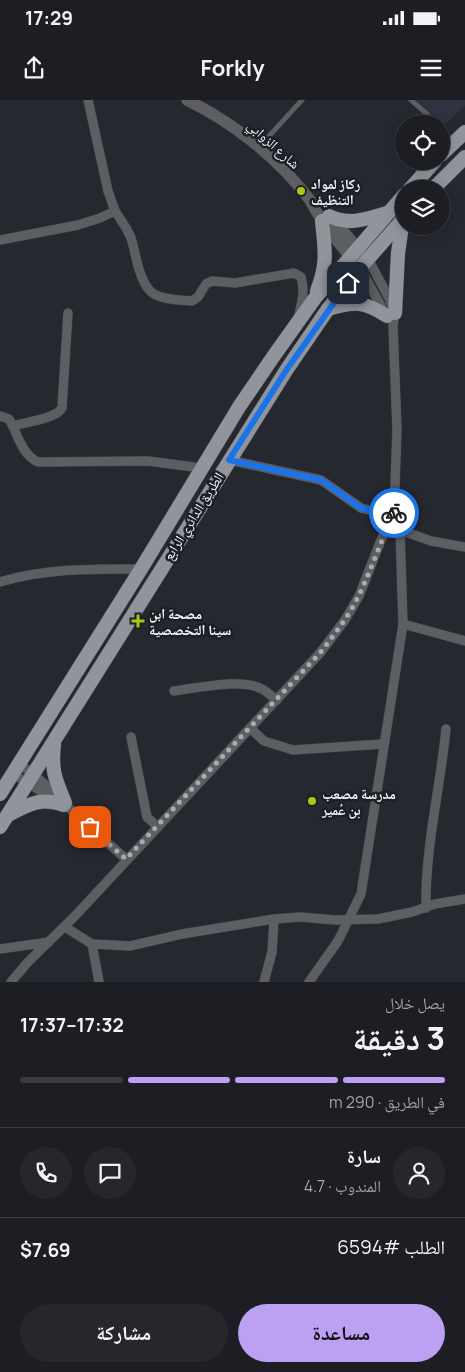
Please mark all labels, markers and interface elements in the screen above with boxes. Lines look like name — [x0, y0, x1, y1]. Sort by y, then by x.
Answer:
text: 17:29 — [25, 5, 73, 31]
text: Forkly — [201, 53, 264, 83]
icon: share — [20, 54, 48, 82]
icon: menu — [417, 54, 445, 82]
street label: شارع الزوابي — [242, 115, 304, 175]
map controls — [395, 115, 450, 235]
button: locate — [395, 115, 450, 170]
place label: ركاز لمواد التنظيف — [311, 174, 360, 209]
button: layers — [395, 180, 450, 235]
marker: ركاز لمواد التنظيف — [295, 185, 307, 197]
pin — [327, 262, 369, 304]
icon: home — [334, 269, 362, 297]
street label: الطريق الدائري الرابع — [158, 468, 230, 565]
courier — [369, 488, 419, 538]
icon: bike — [380, 499, 408, 527]
place label: مصحة ابن سينا التخصصية — [149, 604, 231, 639]
marker: مصحة ابن سينا التخصصية — [131, 614, 145, 628]
place label: مدرسة مصعب بن عُمير — [321, 784, 396, 819]
marker: مدرسة مصعب بن عُمير — [306, 795, 318, 807]
pin — [69, 806, 111, 848]
icon: bag — [76, 813, 104, 841]
text: يصل خلال — [385, 992, 445, 1014]
text: 17:32–17:37 — [20, 1012, 124, 1038]
text: 3 دقيقة — [353, 1016, 445, 1060]
text: في الطريق · 290 m — [329, 1091, 445, 1113]
text: سارة — [347, 1143, 381, 1169]
button: phone — [20, 1147, 72, 1199]
button: chat — [84, 1147, 136, 1199]
button: person — [393, 1147, 445, 1199]
text: المندوب · 4.7 — [304, 1175, 381, 1197]
text: الطلب #6594 — [337, 1234, 445, 1260]
text: $7.69 — [20, 1237, 71, 1263]
button: مشاركة — [20, 1304, 228, 1362]
button: مساعدة — [238, 1304, 445, 1362]

